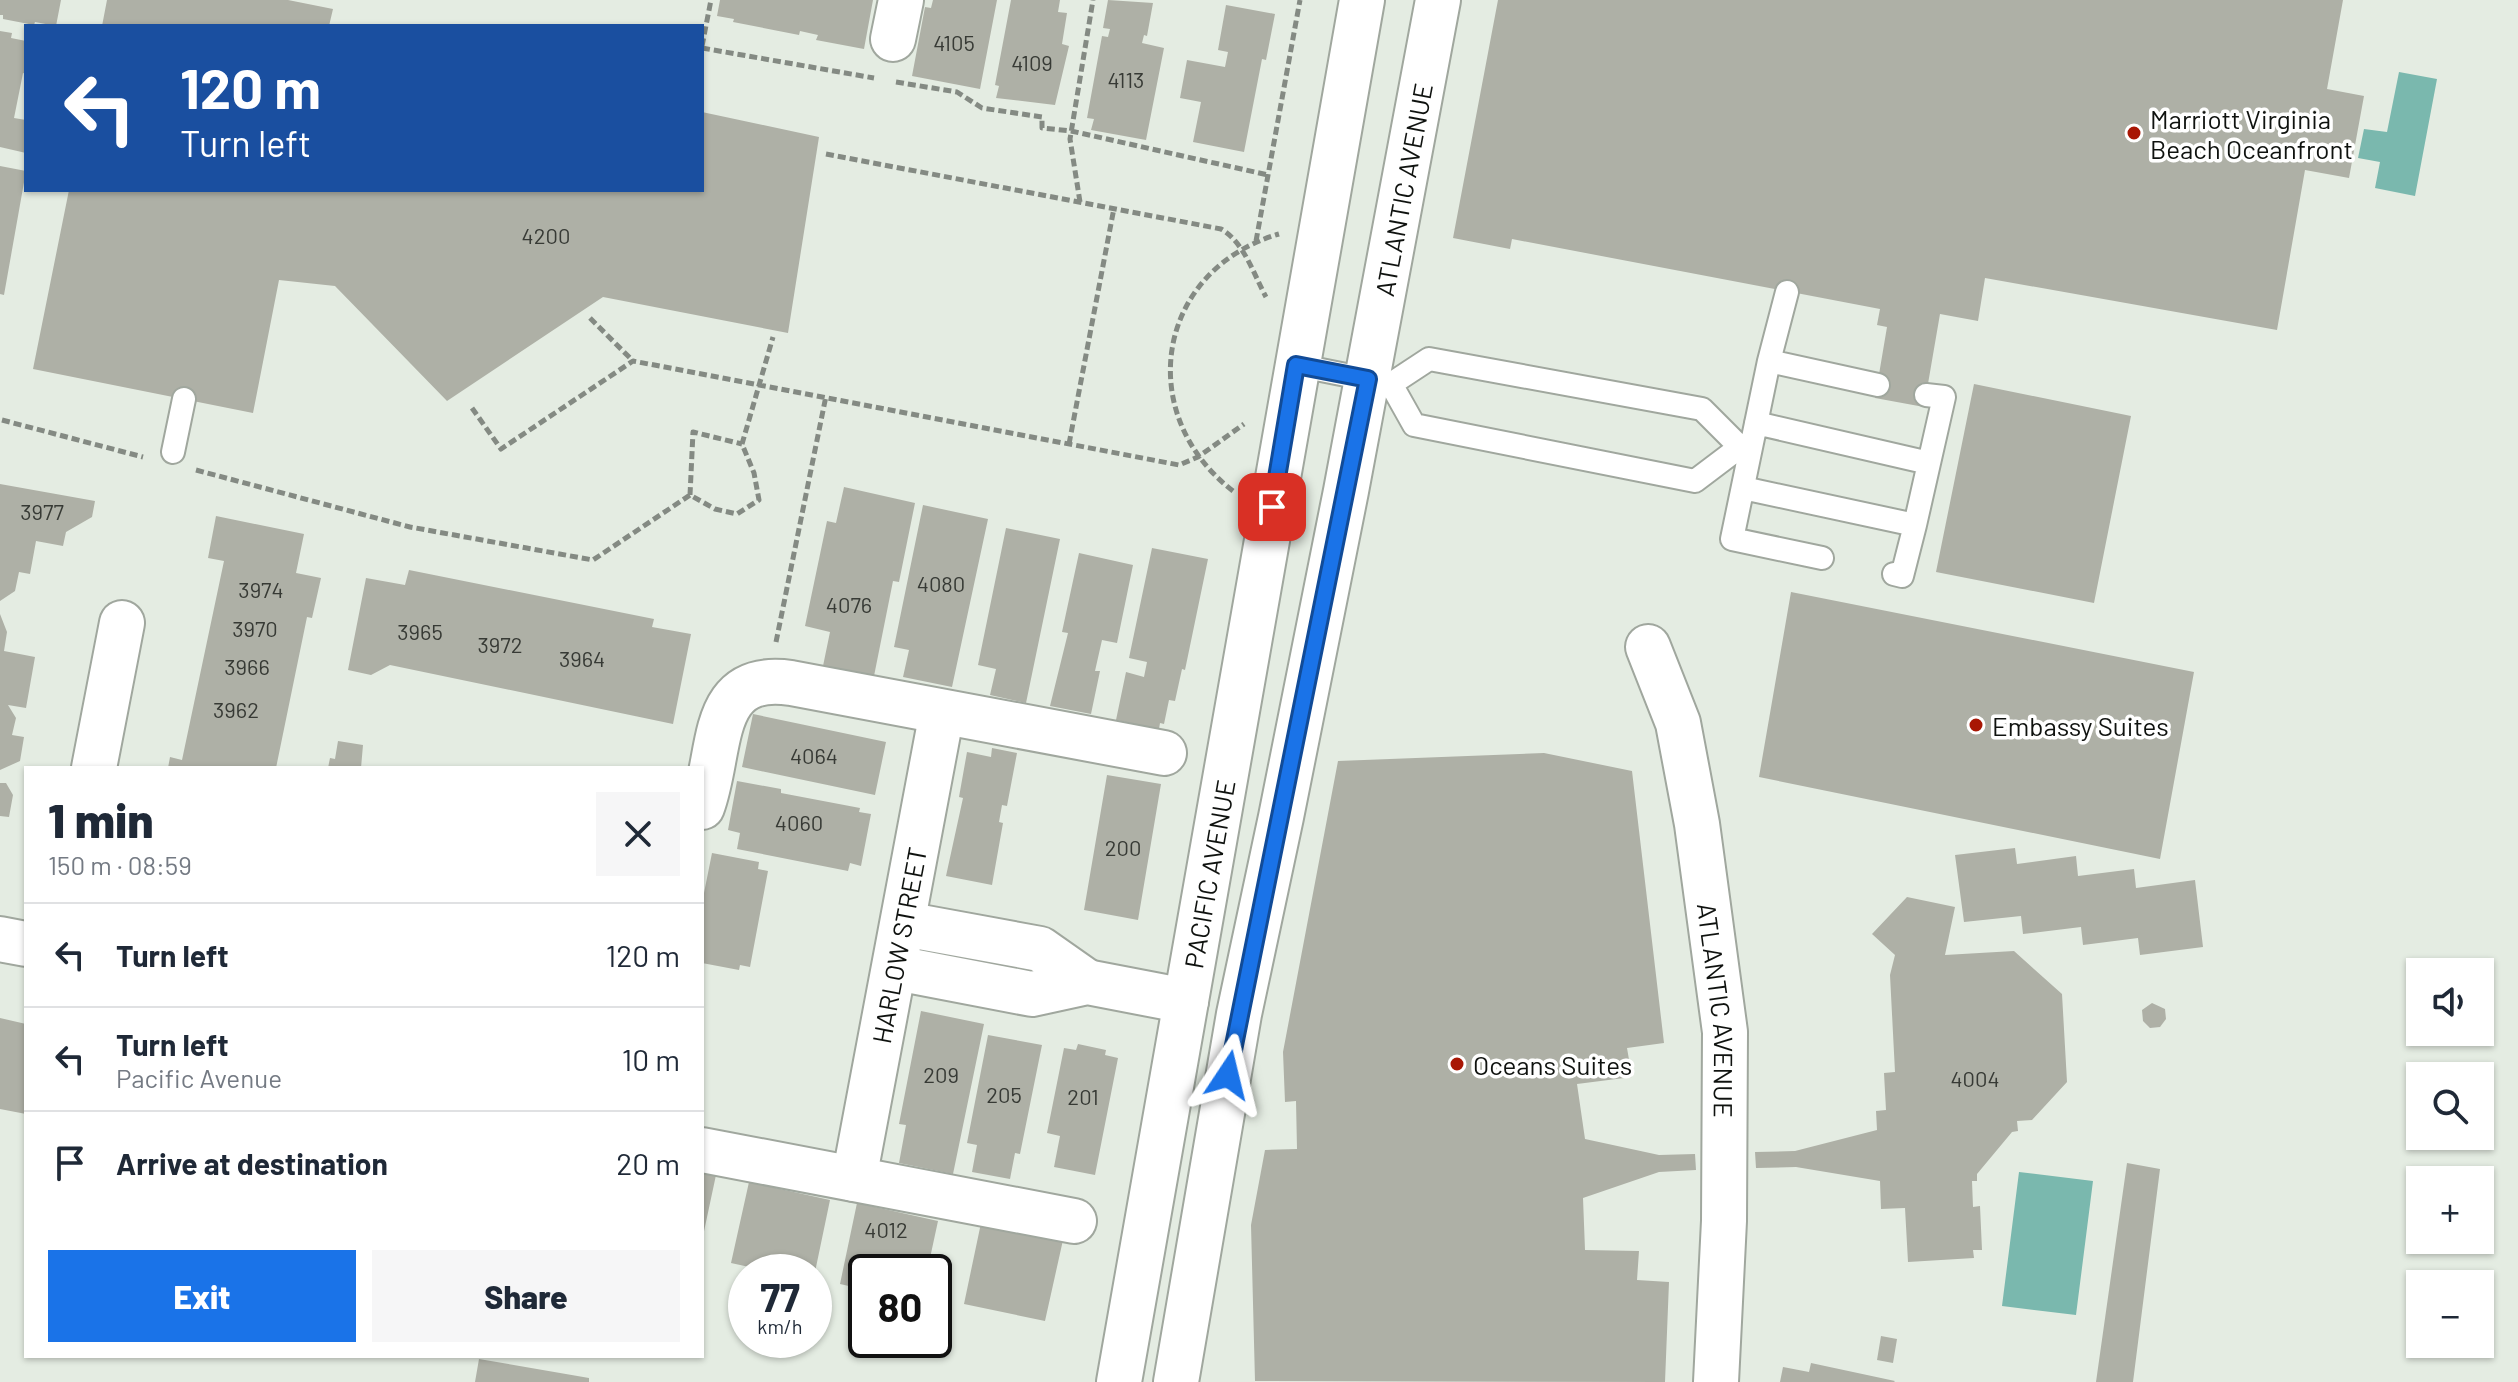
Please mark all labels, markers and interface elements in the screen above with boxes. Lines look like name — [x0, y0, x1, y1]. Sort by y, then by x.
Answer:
house number: 4105 — [933, 29, 975, 55]
house number: 4109 — [1011, 49, 1053, 75]
text: 120 m — [180, 53, 321, 120]
icon: left — [48, 56, 152, 160]
house number: 4113 — [1108, 66, 1144, 92]
street label: ATLANTIC AVENUE — [1367, 80, 1438, 298]
place label: Marriott Virginia Beach Oceanfront — [2150, 103, 2353, 164]
text: Turn left — [180, 121, 311, 164]
marker: Marriott Virginia Beach Oceanfront — [2125, 124, 2143, 142]
house number: 4200 — [522, 222, 570, 248]
pin — [1238, 473, 1306, 541]
icon: arrive — [1250, 485, 1294, 529]
house number: 3977 — [20, 498, 64, 524]
house number: 4080 — [917, 570, 965, 596]
house number: 3974 — [238, 576, 284, 602]
house number: 4076 — [826, 591, 872, 617]
house number: 3970 — [232, 615, 278, 641]
house number: 3965 — [397, 618, 443, 644]
house number: 3972 — [478, 631, 523, 657]
house number: 3964 — [559, 645, 605, 671]
house number: 3966 — [224, 653, 270, 679]
house number: 3962 — [213, 696, 259, 722]
place label: Embassy Suites — [1992, 710, 2169, 741]
marker: Embassy Suites — [1967, 716, 1985, 734]
house number: 4064 — [790, 742, 838, 768]
street label: PACIFIC AVENUE — [1177, 777, 1240, 970]
text: 1 min — [48, 790, 154, 848]
button: close — [596, 792, 680, 876]
house number: 4060 — [775, 809, 823, 835]
house number: 200 — [1105, 834, 1141, 860]
street label: HARLOW STREET — [864, 844, 932, 1046]
text: 150 m · 08:59 — [48, 849, 192, 880]
street label: ATLANTIC AVENUE — [1692, 901, 1741, 1118]
icon: left — [48, 933, 92, 977]
text: Turn left — [116, 937, 229, 973]
text: 120 m — [606, 937, 680, 973]
map controls — [2406, 958, 2494, 1358]
button: sound — [2406, 958, 2494, 1046]
text: Turn left — [116, 1026, 229, 1062]
position arrow — [1186, 1033, 1270, 1117]
icon: left — [48, 1037, 92, 1081]
text: 10 m — [622, 1041, 680, 1077]
place label: Oceans Suites — [1473, 1049, 1632, 1080]
marker: Oceans Suites — [1448, 1055, 1466, 1073]
house number: 209 — [923, 1061, 959, 1087]
text: Pacific Avenue — [116, 1062, 282, 1093]
button: search — [2406, 1062, 2494, 1150]
house number: 4004 — [1950, 1065, 2000, 1091]
house number: 205 — [986, 1081, 1022, 1107]
house number: 201 — [1067, 1083, 1099, 1109]
icon: arrive — [48, 1141, 92, 1185]
text: Arrive at destination — [116, 1145, 388, 1181]
text: 20 m — [616, 1145, 680, 1181]
button: + — [2406, 1166, 2494, 1254]
house number: 4012 — [864, 1216, 908, 1242]
button: Exit — [48, 1250, 356, 1342]
button: Share — [372, 1250, 680, 1342]
speed limit sign: 80 — [848, 1254, 952, 1358]
button: − — [2406, 1270, 2494, 1358]
text: 77 — [760, 1272, 800, 1320]
text: km/h — [757, 1314, 803, 1338]

